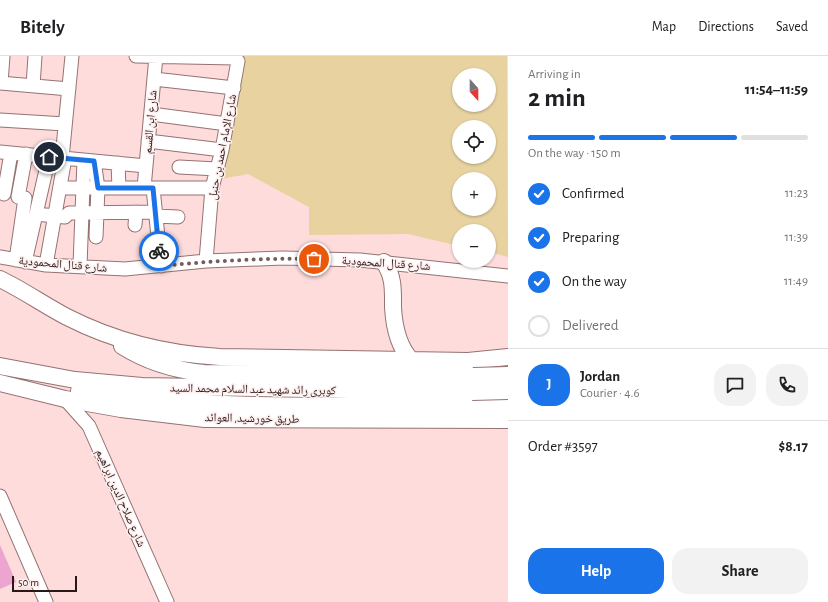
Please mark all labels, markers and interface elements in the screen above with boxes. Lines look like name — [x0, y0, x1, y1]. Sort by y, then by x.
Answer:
text: Bitely — [20, 18, 65, 37]
text: Map — [652, 20, 676, 34]
text: Directions — [698, 20, 754, 34]
text: Saved — [776, 20, 808, 34]
north arrow — [452, 68, 496, 112]
map controls — [452, 68, 496, 268]
text: Arriving in — [528, 68, 581, 81]
text: 11:54–11:59 — [745, 82, 808, 97]
text: 2 min — [528, 85, 586, 111]
street label: شارع ابن القسم — [141, 89, 161, 155]
street label: شارع الإمام احمد بن حنبل — [206, 93, 240, 201]
button: locate — [452, 120, 496, 164]
pin — [32, 140, 66, 174]
icon: home — [38, 146, 60, 168]
text: On the way · 150 m — [528, 147, 621, 160]
button: + — [452, 172, 496, 216]
icon: check — [528, 183, 550, 205]
text: Confirmed — [562, 186, 624, 201]
text: 11:23 — [785, 187, 808, 200]
button: − — [452, 224, 496, 268]
icon: check — [528, 227, 550, 249]
text: Preparing — [562, 230, 619, 245]
courier — [139, 231, 179, 271]
text: 11:39 — [785, 231, 808, 244]
icon: bike — [148, 240, 170, 262]
pin — [297, 242, 331, 276]
icon: bag — [303, 248, 325, 270]
street label: شارع قنال المحمودية — [18, 254, 108, 276]
street label: شارع قنال المحمودية — [341, 254, 431, 274]
icon: check — [528, 271, 550, 293]
text: On the way — [562, 274, 627, 289]
text: 11:49 — [784, 275, 808, 288]
text: Delivered — [562, 318, 619, 333]
button: chat — [714, 364, 756, 406]
button: phone — [766, 364, 808, 406]
text: Jordan — [580, 369, 620, 384]
text: J — [546, 377, 552, 392]
street label: كوبرى رائد شهيد عبد السلام محمد السيد — [170, 382, 336, 398]
text: Courier · 4.6 — [580, 387, 640, 400]
street label: طريق خورشيد, العوائد — [204, 411, 300, 426]
text: Order #3597 — [528, 439, 598, 454]
text: $8.17 — [779, 439, 808, 454]
street label: شارع صلاح الدين ابراهيم — [92, 447, 148, 550]
button: Help — [528, 548, 664, 594]
button: Share — [672, 548, 808, 594]
scale bar — [12, 574, 77, 593]
text: 50 m — [18, 577, 39, 588]

